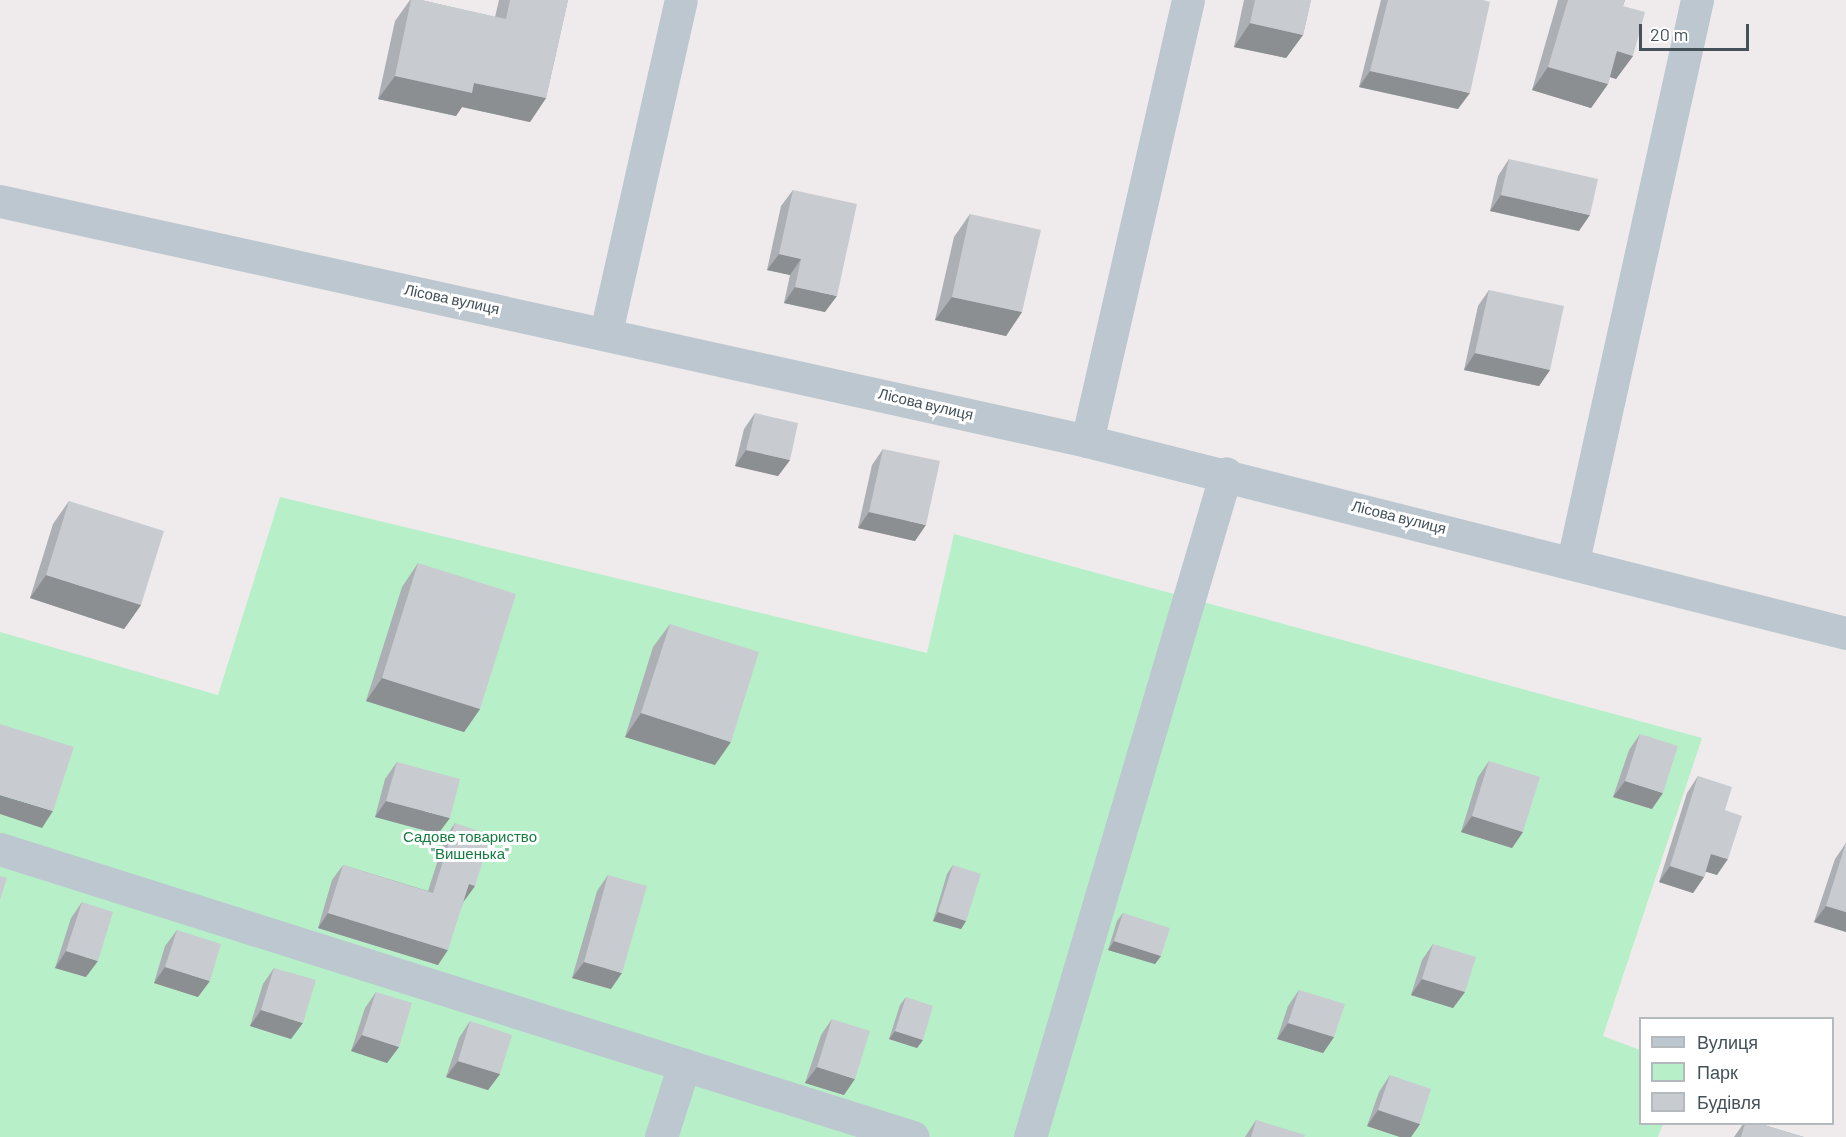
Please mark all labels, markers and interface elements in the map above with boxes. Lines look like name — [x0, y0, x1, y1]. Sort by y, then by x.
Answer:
scale bar — [1642, 12, 1752, 50]
text: 20 m — [1650, 23, 1688, 45]
street label: Лісова вулиця — [403, 280, 501, 318]
street label: Лісова вулиця — [877, 384, 975, 424]
street label: Лісова вулиця — [1350, 497, 1448, 537]
park label: Садове товариство "Вишенька" — [403, 827, 537, 862]
legend — [1639, 1017, 1834, 1125]
text: Вулиця — [1697, 1031, 1758, 1053]
text: Парк — [1697, 1061, 1738, 1083]
text: Будівля — [1697, 1091, 1761, 1113]

